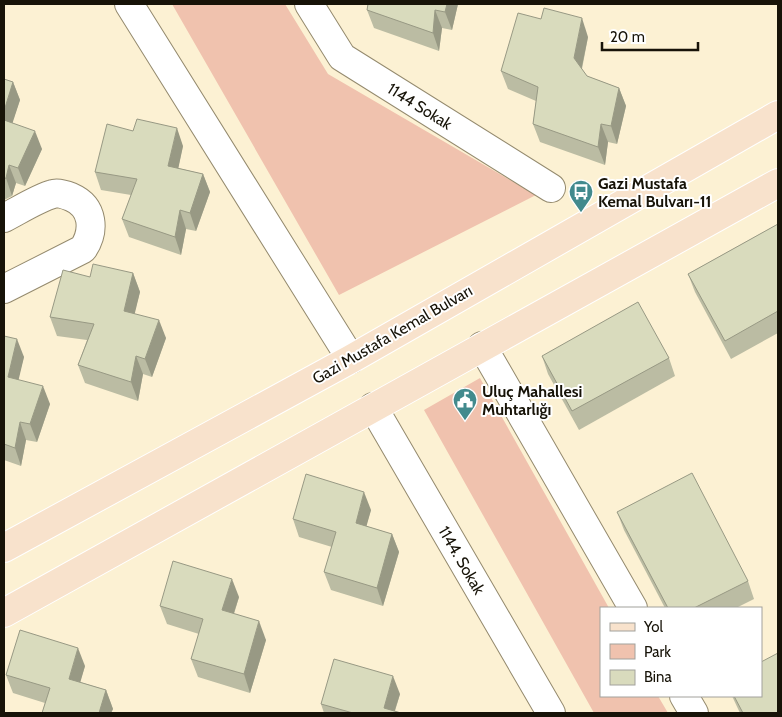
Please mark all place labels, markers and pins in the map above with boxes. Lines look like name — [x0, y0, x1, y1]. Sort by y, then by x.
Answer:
place label: Gazi Mustafa Kemal Bulvarı-11 — [598, 174, 712, 211]
bus stop icon: Gazi Mustafa Kemal Bulvarı-11 — [568, 179, 594, 213]
place label: Uluç Mahallesi Muhtarlığı — [482, 382, 582, 419]
public building icon: Uluç Mahallesi Muhtarlığı — [452, 387, 478, 421]

